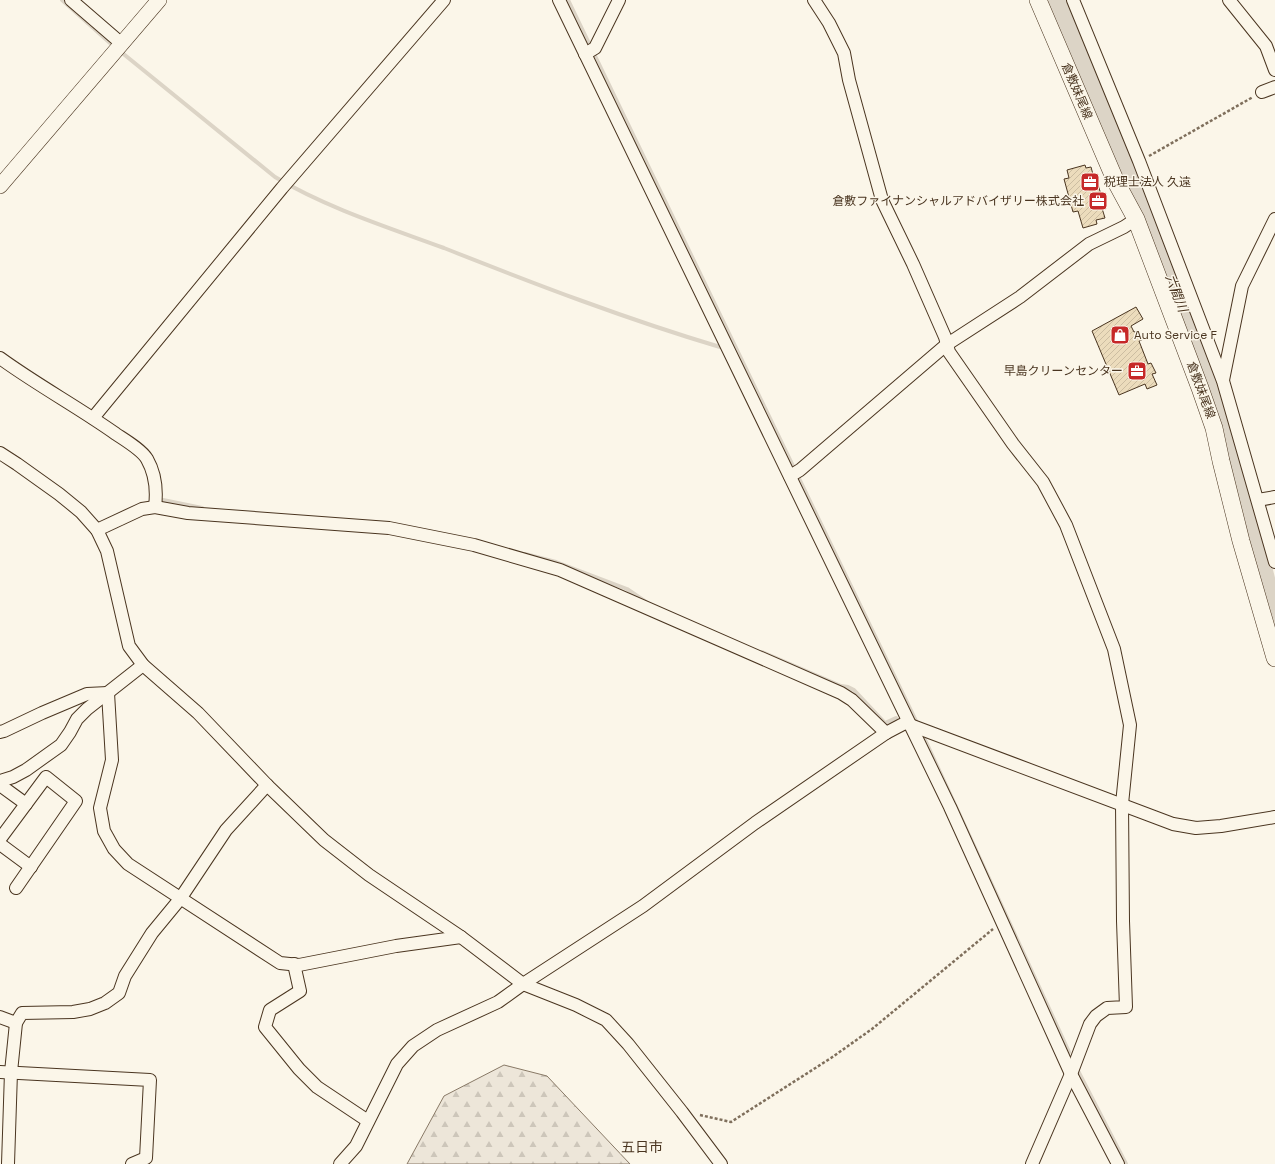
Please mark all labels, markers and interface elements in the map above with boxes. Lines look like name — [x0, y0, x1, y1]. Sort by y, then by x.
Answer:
street label: 倉敷妹尾線 — [1058, 60, 1096, 122]
office icon: 税理士法人 久遠 — [1079, 171, 1101, 193]
place label: 税理士法人 久遠 — [1104, 174, 1191, 190]
office icon: 倉敷ファイナンシャルアドバイザリー株式会社 — [1087, 190, 1109, 212]
place label: 倉敷ファイナンシャルアドバイザリー株式会社 — [832, 193, 1084, 209]
water label: 六間川 — [1162, 272, 1192, 316]
shop icon: Auto Service F — [1109, 324, 1131, 346]
place label: Auto Service F — [1134, 327, 1217, 343]
street label: 倉敷妹尾線 — [1183, 359, 1219, 421]
office icon: 早島クリーンセンター — [1126, 360, 1148, 382]
place label: 早島クリーンセンター — [1004, 363, 1123, 379]
district label: 五日市 — [621, 1138, 663, 1156]

